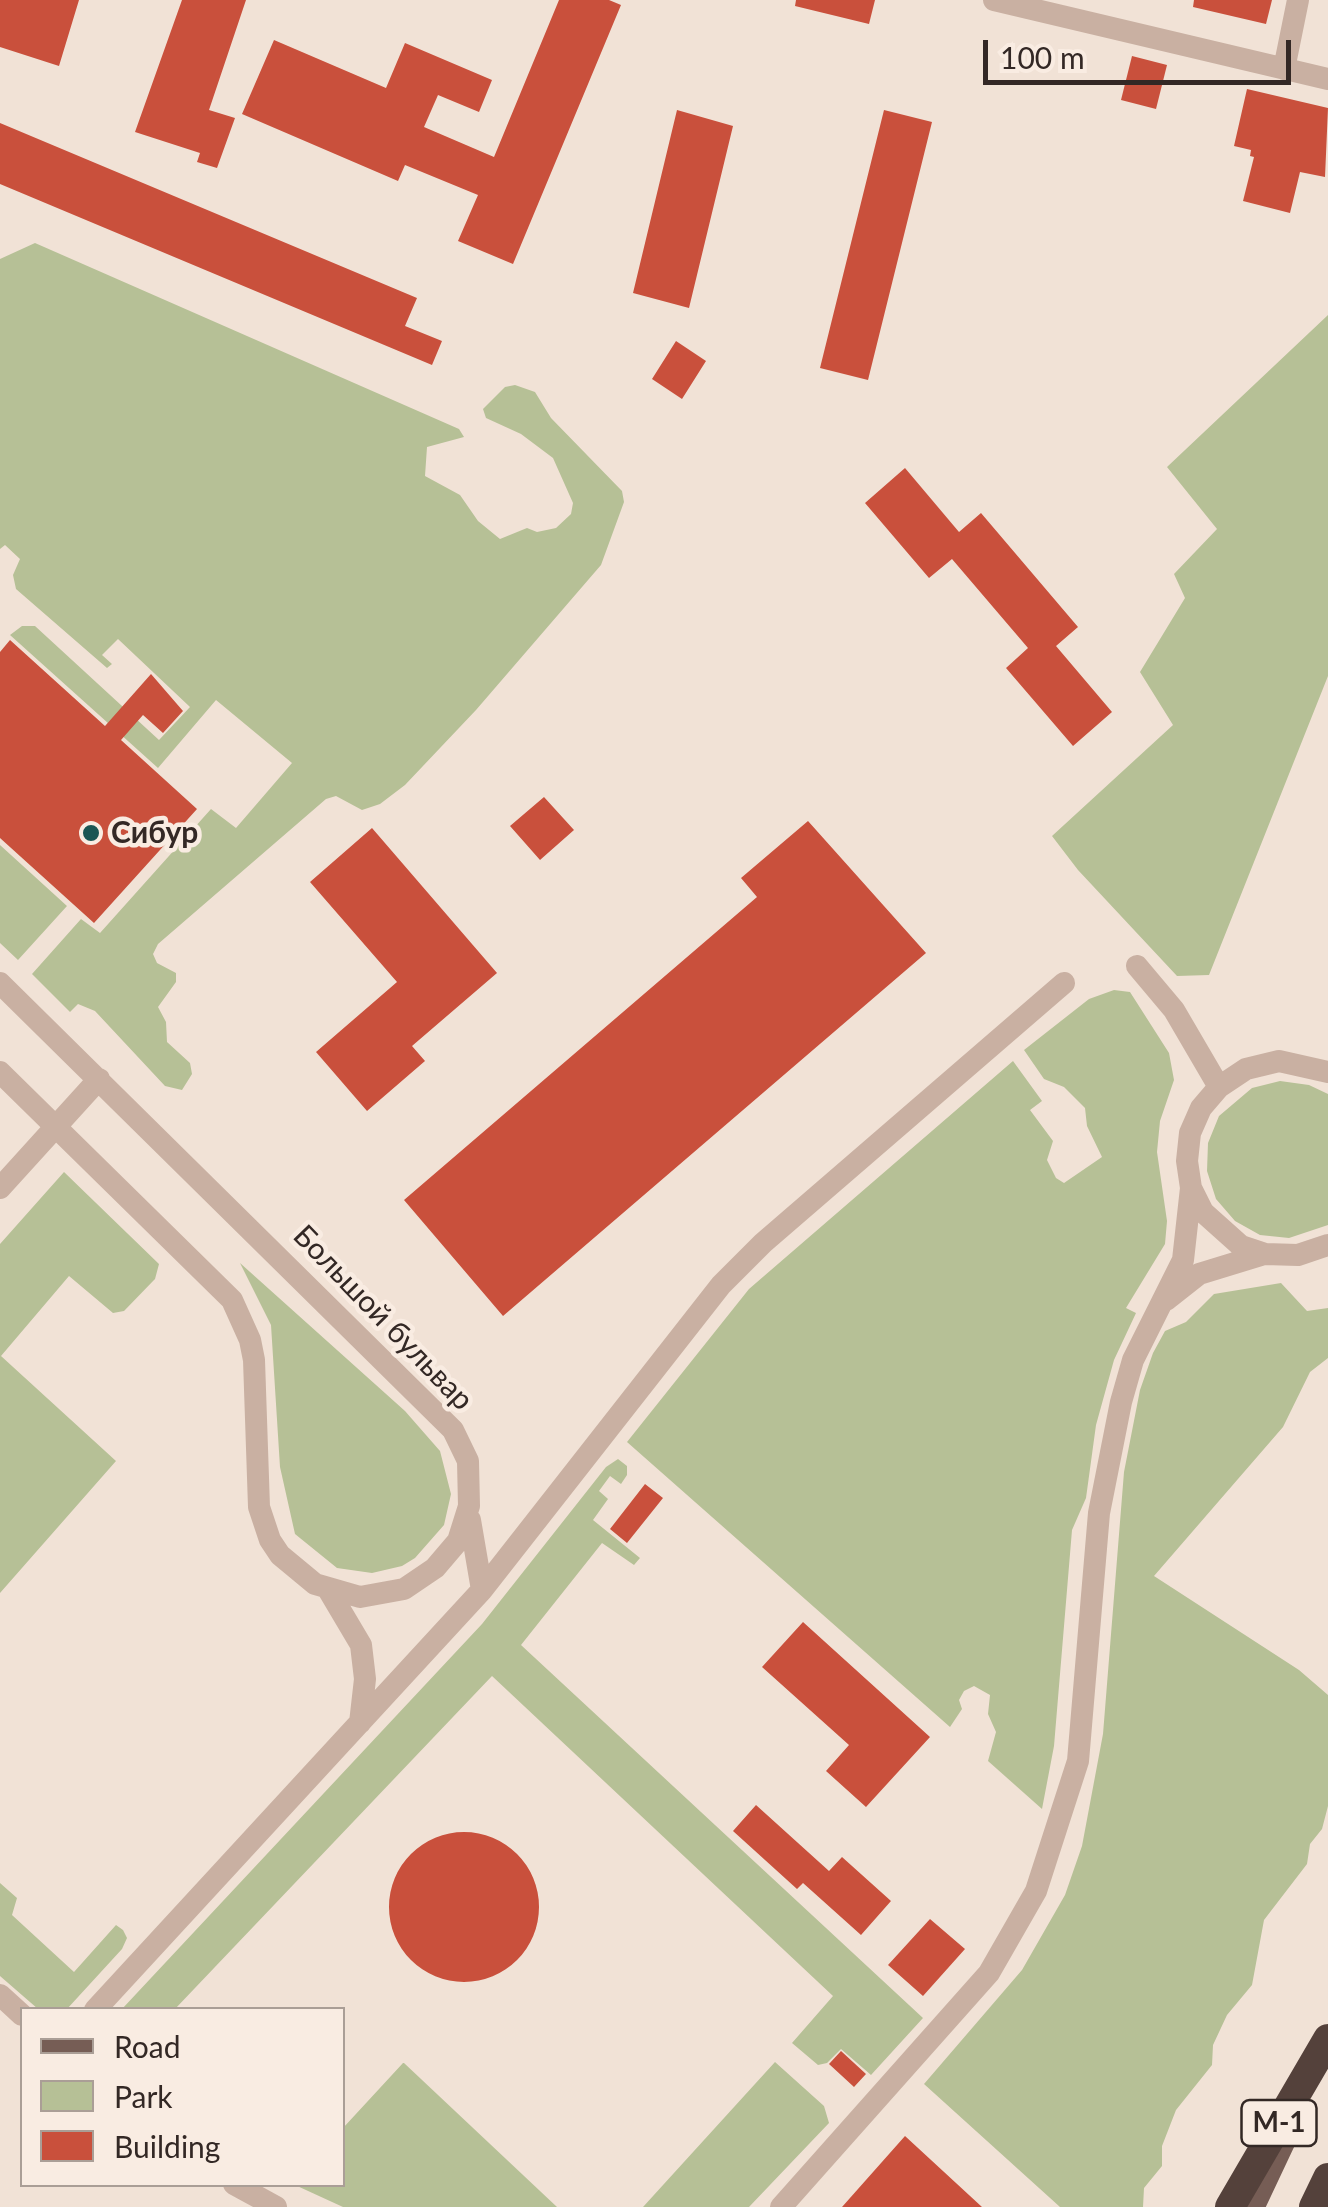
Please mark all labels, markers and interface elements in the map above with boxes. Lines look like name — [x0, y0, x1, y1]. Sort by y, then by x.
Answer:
scale bar — [988, 20, 1296, 82]
text: 100 m — [1000, 39, 1085, 75]
place label: Сибур — [111, 815, 198, 851]
marker: Сибур — [80, 822, 102, 844]
street label: Большой бульвар — [286, 1218, 480, 1418]
legend — [20, 2007, 345, 2187]
text: Road — [114, 2028, 181, 2064]
text: Park — [114, 2078, 173, 2114]
road number: М-1 — [1242, 2100, 1316, 2146]
text: Building — [114, 2128, 220, 2164]

